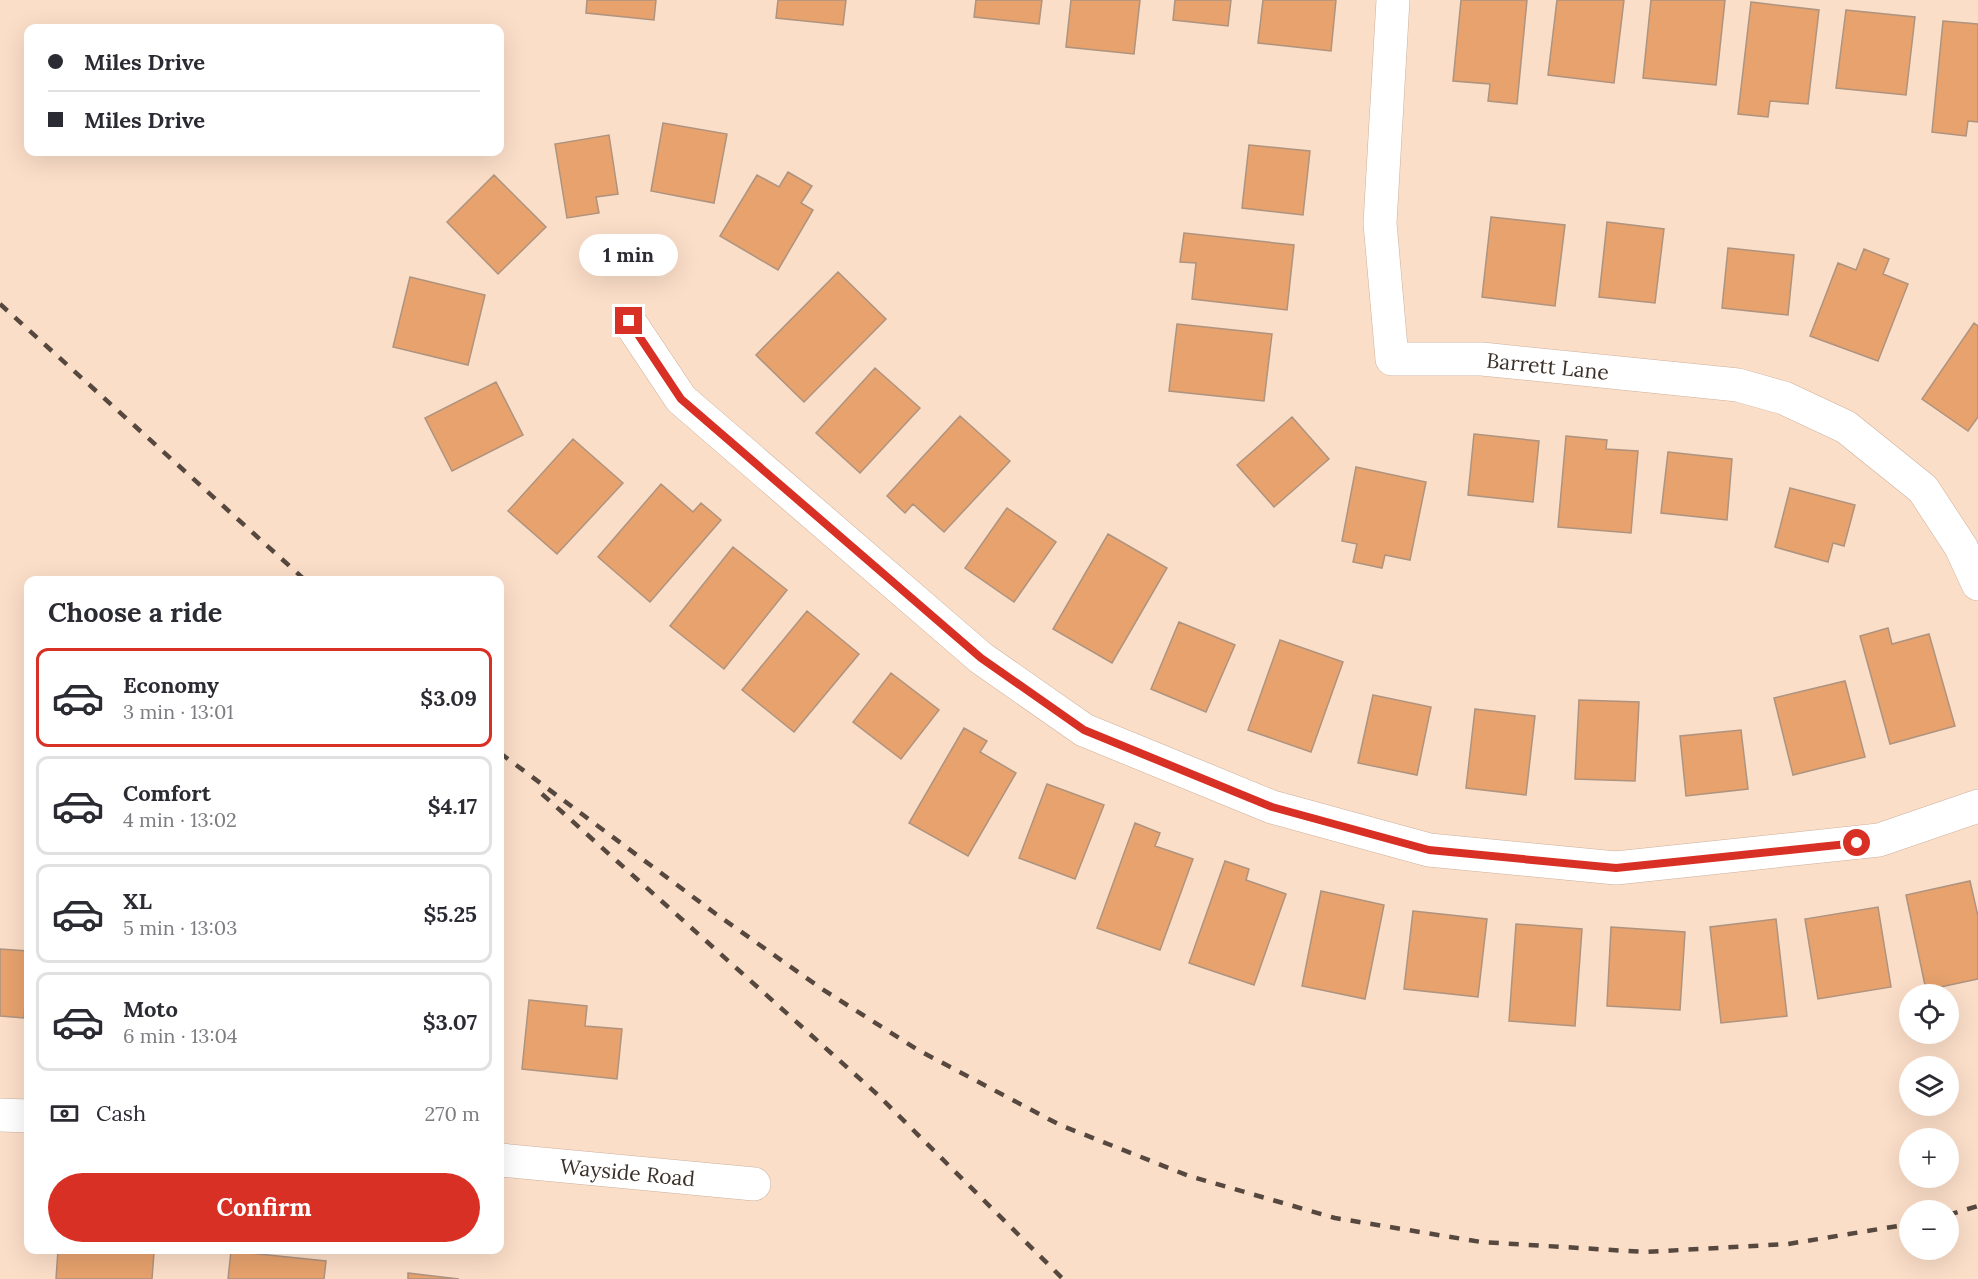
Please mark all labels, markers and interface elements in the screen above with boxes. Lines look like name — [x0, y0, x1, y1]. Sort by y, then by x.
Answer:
text: Miles Drive — [84, 48, 205, 76]
text: Miles Drive — [84, 106, 205, 134]
callout: 1 min — [580, 234, 678, 276]
text: 1 min — [603, 242, 654, 267]
route end — [615, 307, 642, 334]
street label: Barrett Lane — [1485, 346, 1610, 385]
text: Choose a ride — [48, 595, 222, 629]
icon: car — [51, 671, 105, 725]
text: Economy — [123, 671, 219, 699]
text: $3.09 — [420, 684, 477, 712]
text: 3 min · 13:01 — [123, 699, 234, 724]
icon: car — [51, 779, 105, 833]
text: Comfort — [123, 779, 211, 807]
text: $4.17 — [428, 792, 477, 820]
text: 4 min · 13:02 — [123, 807, 237, 832]
route start — [1843, 829, 1870, 856]
icon: car — [51, 887, 105, 941]
text: XL — [123, 887, 152, 915]
text: $5.25 — [423, 900, 477, 928]
text: 5 min · 13:03 — [123, 915, 237, 940]
map controls — [1899, 984, 1959, 1260]
button: locate — [1899, 984, 1959, 1044]
icon: car — [51, 995, 105, 1049]
text: Moto — [123, 995, 178, 1023]
text: $3.07 — [423, 1008, 477, 1036]
text: 6 min · 13:04 — [123, 1023, 238, 1048]
button: layers — [1899, 1056, 1959, 1116]
icon: cash — [48, 1097, 81, 1130]
text: Cash — [96, 1099, 146, 1127]
text: 270 m — [424, 1101, 480, 1126]
button: + — [1899, 1128, 1959, 1188]
street label: Wayside Road — [559, 1152, 696, 1192]
button: Confirm — [48, 1173, 480, 1242]
button: − — [1899, 1200, 1959, 1260]

